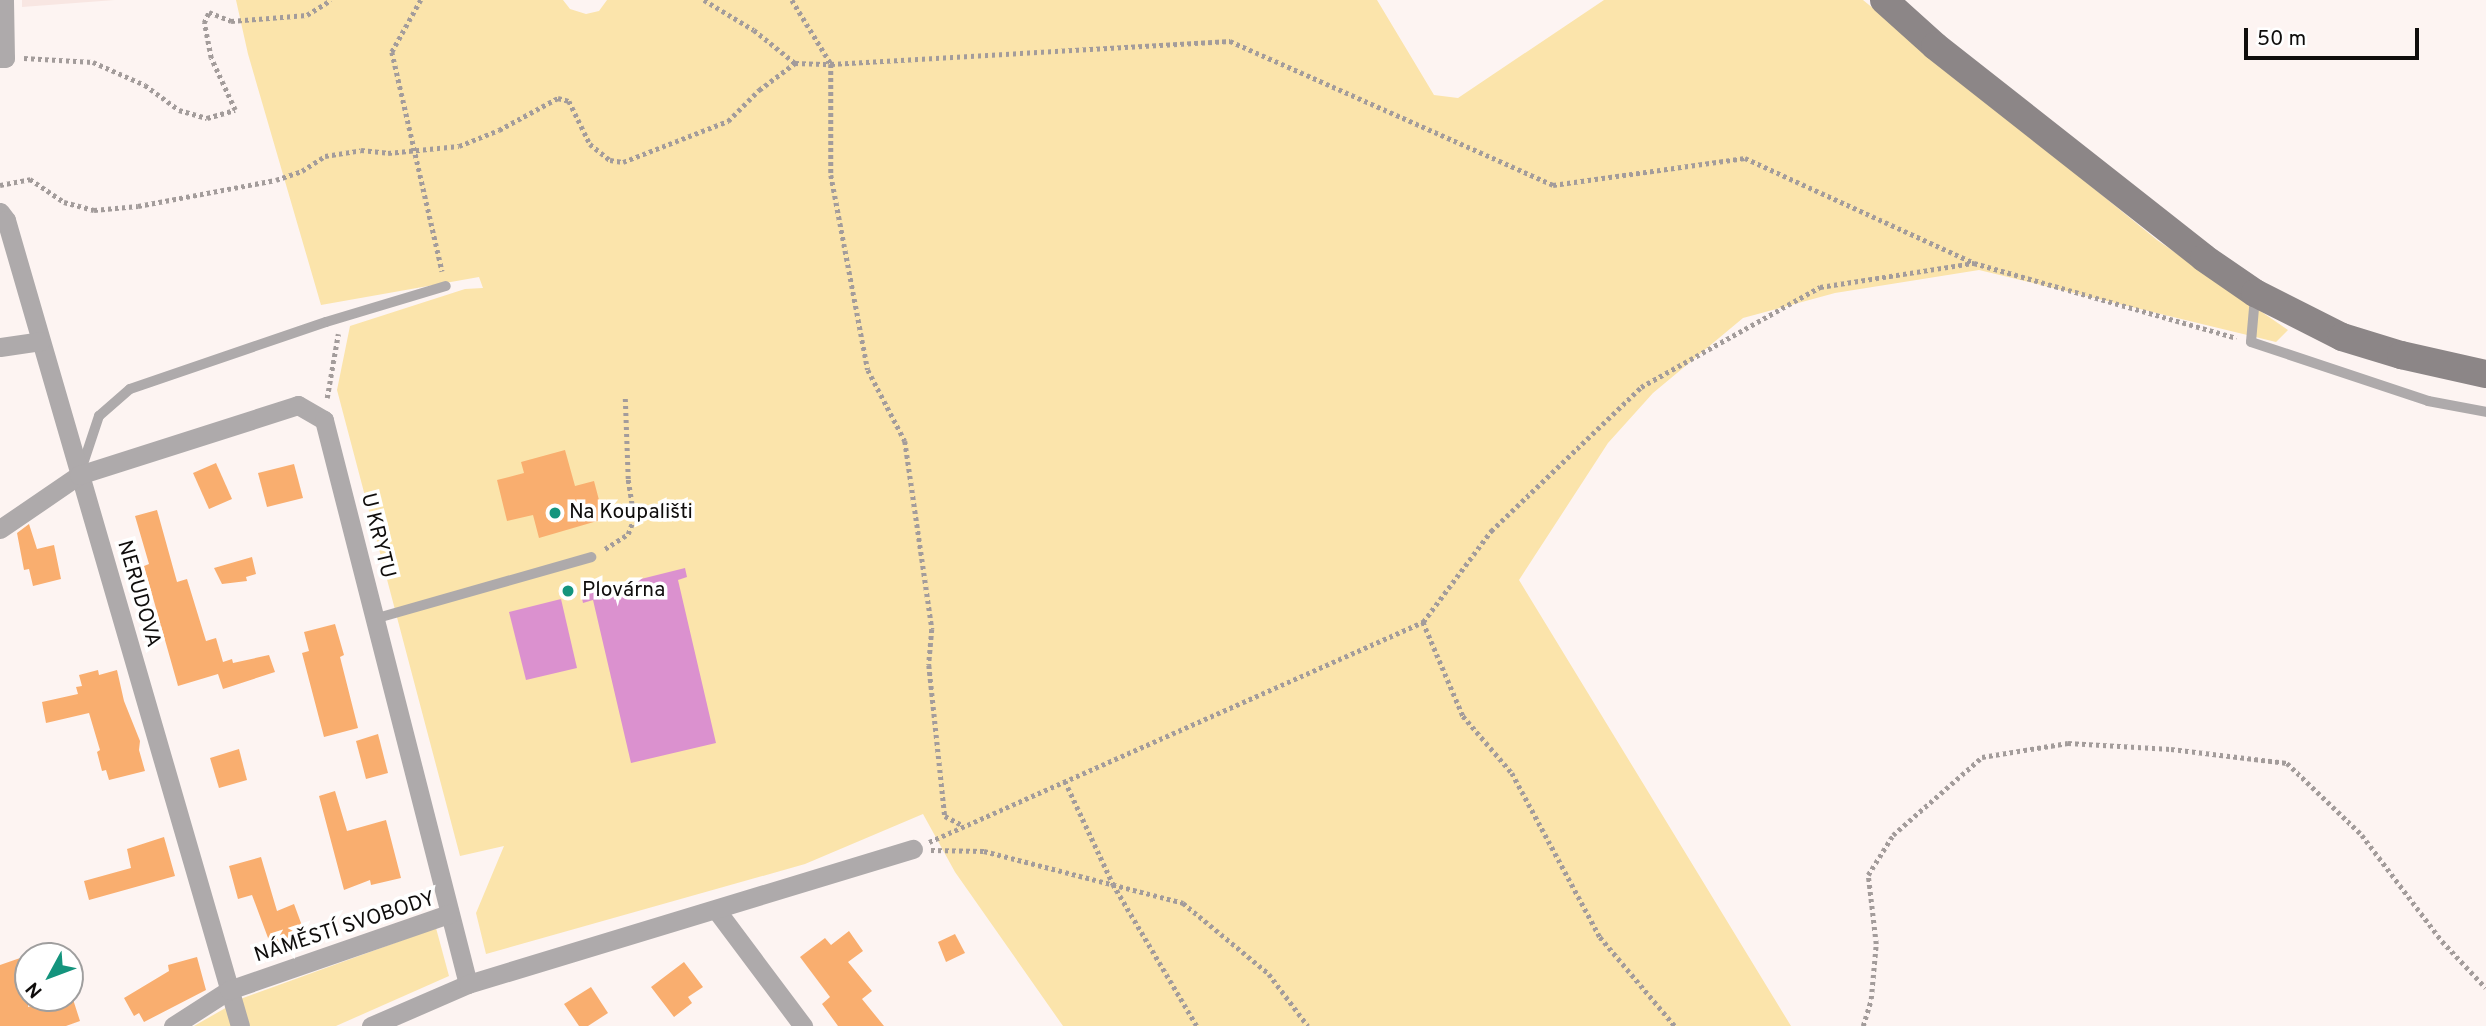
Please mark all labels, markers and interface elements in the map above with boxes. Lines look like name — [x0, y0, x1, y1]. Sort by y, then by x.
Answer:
scale bar — [2248, 14, 2423, 58]
text: 50 m — [2257, 26, 2306, 53]
street label: U KRYTU — [354, 491, 400, 581]
place label: Na Koupališti — [569, 500, 693, 526]
marker: Na Koupališti — [547, 505, 563, 521]
street label: NERUDOVA — [111, 538, 165, 650]
place label: Plovárna — [582, 578, 665, 604]
marker: Plovárna — [560, 583, 576, 599]
street label: NÁMĚSTÍ SVOBODY — [251, 887, 439, 969]
north arrow — [14, 942, 84, 1012]
text: N — [21, 976, 48, 1002]

